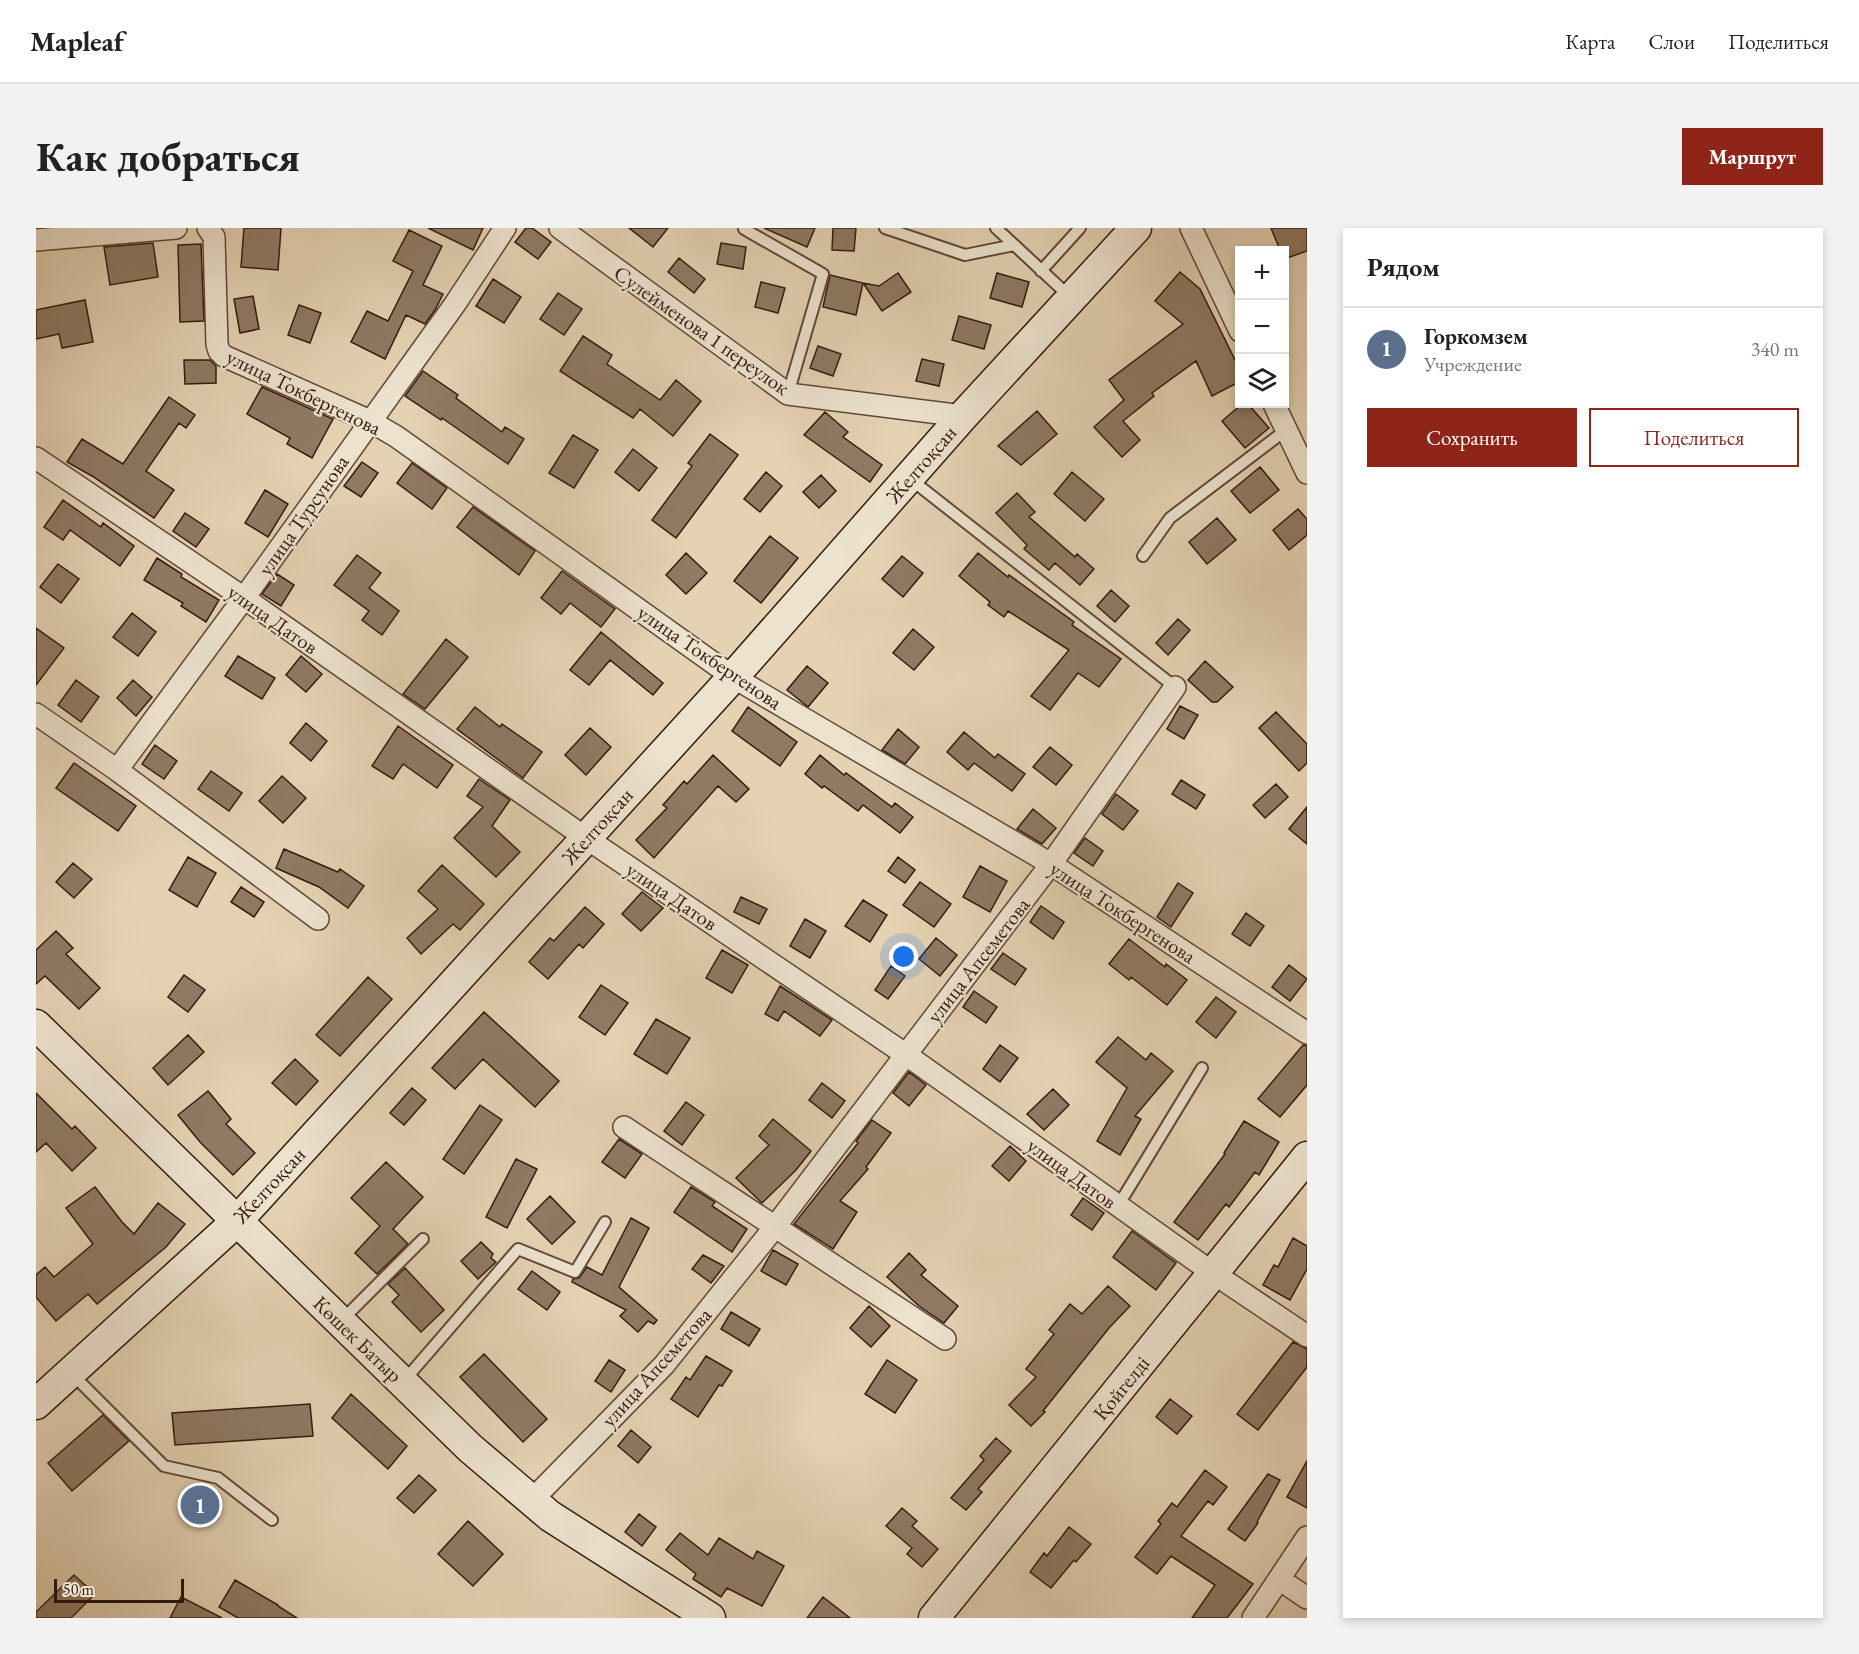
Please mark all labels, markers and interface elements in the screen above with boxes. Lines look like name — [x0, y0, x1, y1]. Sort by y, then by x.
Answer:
text: Mapleaf — [30, 23, 124, 59]
text: Карта — [1565, 28, 1615, 55]
text: Слои — [1648, 28, 1695, 55]
text: Поделиться — [1728, 28, 1829, 55]
button: Маршрут — [1682, 128, 1823, 185]
text: Как добраться — [36, 129, 300, 184]
map controls — [1235, 246, 1289, 408]
button: + — [1235, 246, 1289, 300]
text: Рядом — [1367, 250, 1440, 284]
street label: Сулейменова 1 переулок — [609, 259, 795, 401]
button: − — [1235, 300, 1289, 354]
text: Горкомзем — [1424, 322, 1528, 351]
text: 1 — [1381, 336, 1392, 362]
text: 340 m — [1751, 336, 1799, 362]
street label: улица Токбергенова — [222, 343, 386, 441]
text: Учреждение — [1424, 351, 1522, 377]
button: layers — [1235, 354, 1289, 408]
button: Сохранить — [1367, 408, 1577, 467]
button: Поделиться — [1589, 408, 1799, 467]
street label: Желтоқсан — [879, 419, 962, 509]
street label: улица Турсунова — [251, 449, 355, 581]
street label: улица Датов — [223, 578, 324, 660]
street label: улица Токбергенова — [632, 599, 788, 716]
street label: Желтоқсан — [555, 782, 639, 871]
street label: улица Токбергенова — [1045, 855, 1202, 970]
street label: улица Датов — [621, 856, 723, 936]
street label: улица Апсеметова — [920, 891, 1036, 1028]
your location — [889, 942, 918, 971]
street label: улица Датов — [1022, 1131, 1122, 1215]
street label: Желтоқсан — [226, 1141, 311, 1230]
street label: Көшек Батыр — [308, 1290, 408, 1388]
street label: улица Апсеметова — [595, 1301, 717, 1433]
street label: Қойгелді — [1087, 1350, 1155, 1426]
pin: 1 — [180, 1482, 220, 1528]
scale bar — [54, 1576, 184, 1604]
text: 50 m — [63, 1579, 94, 1600]

